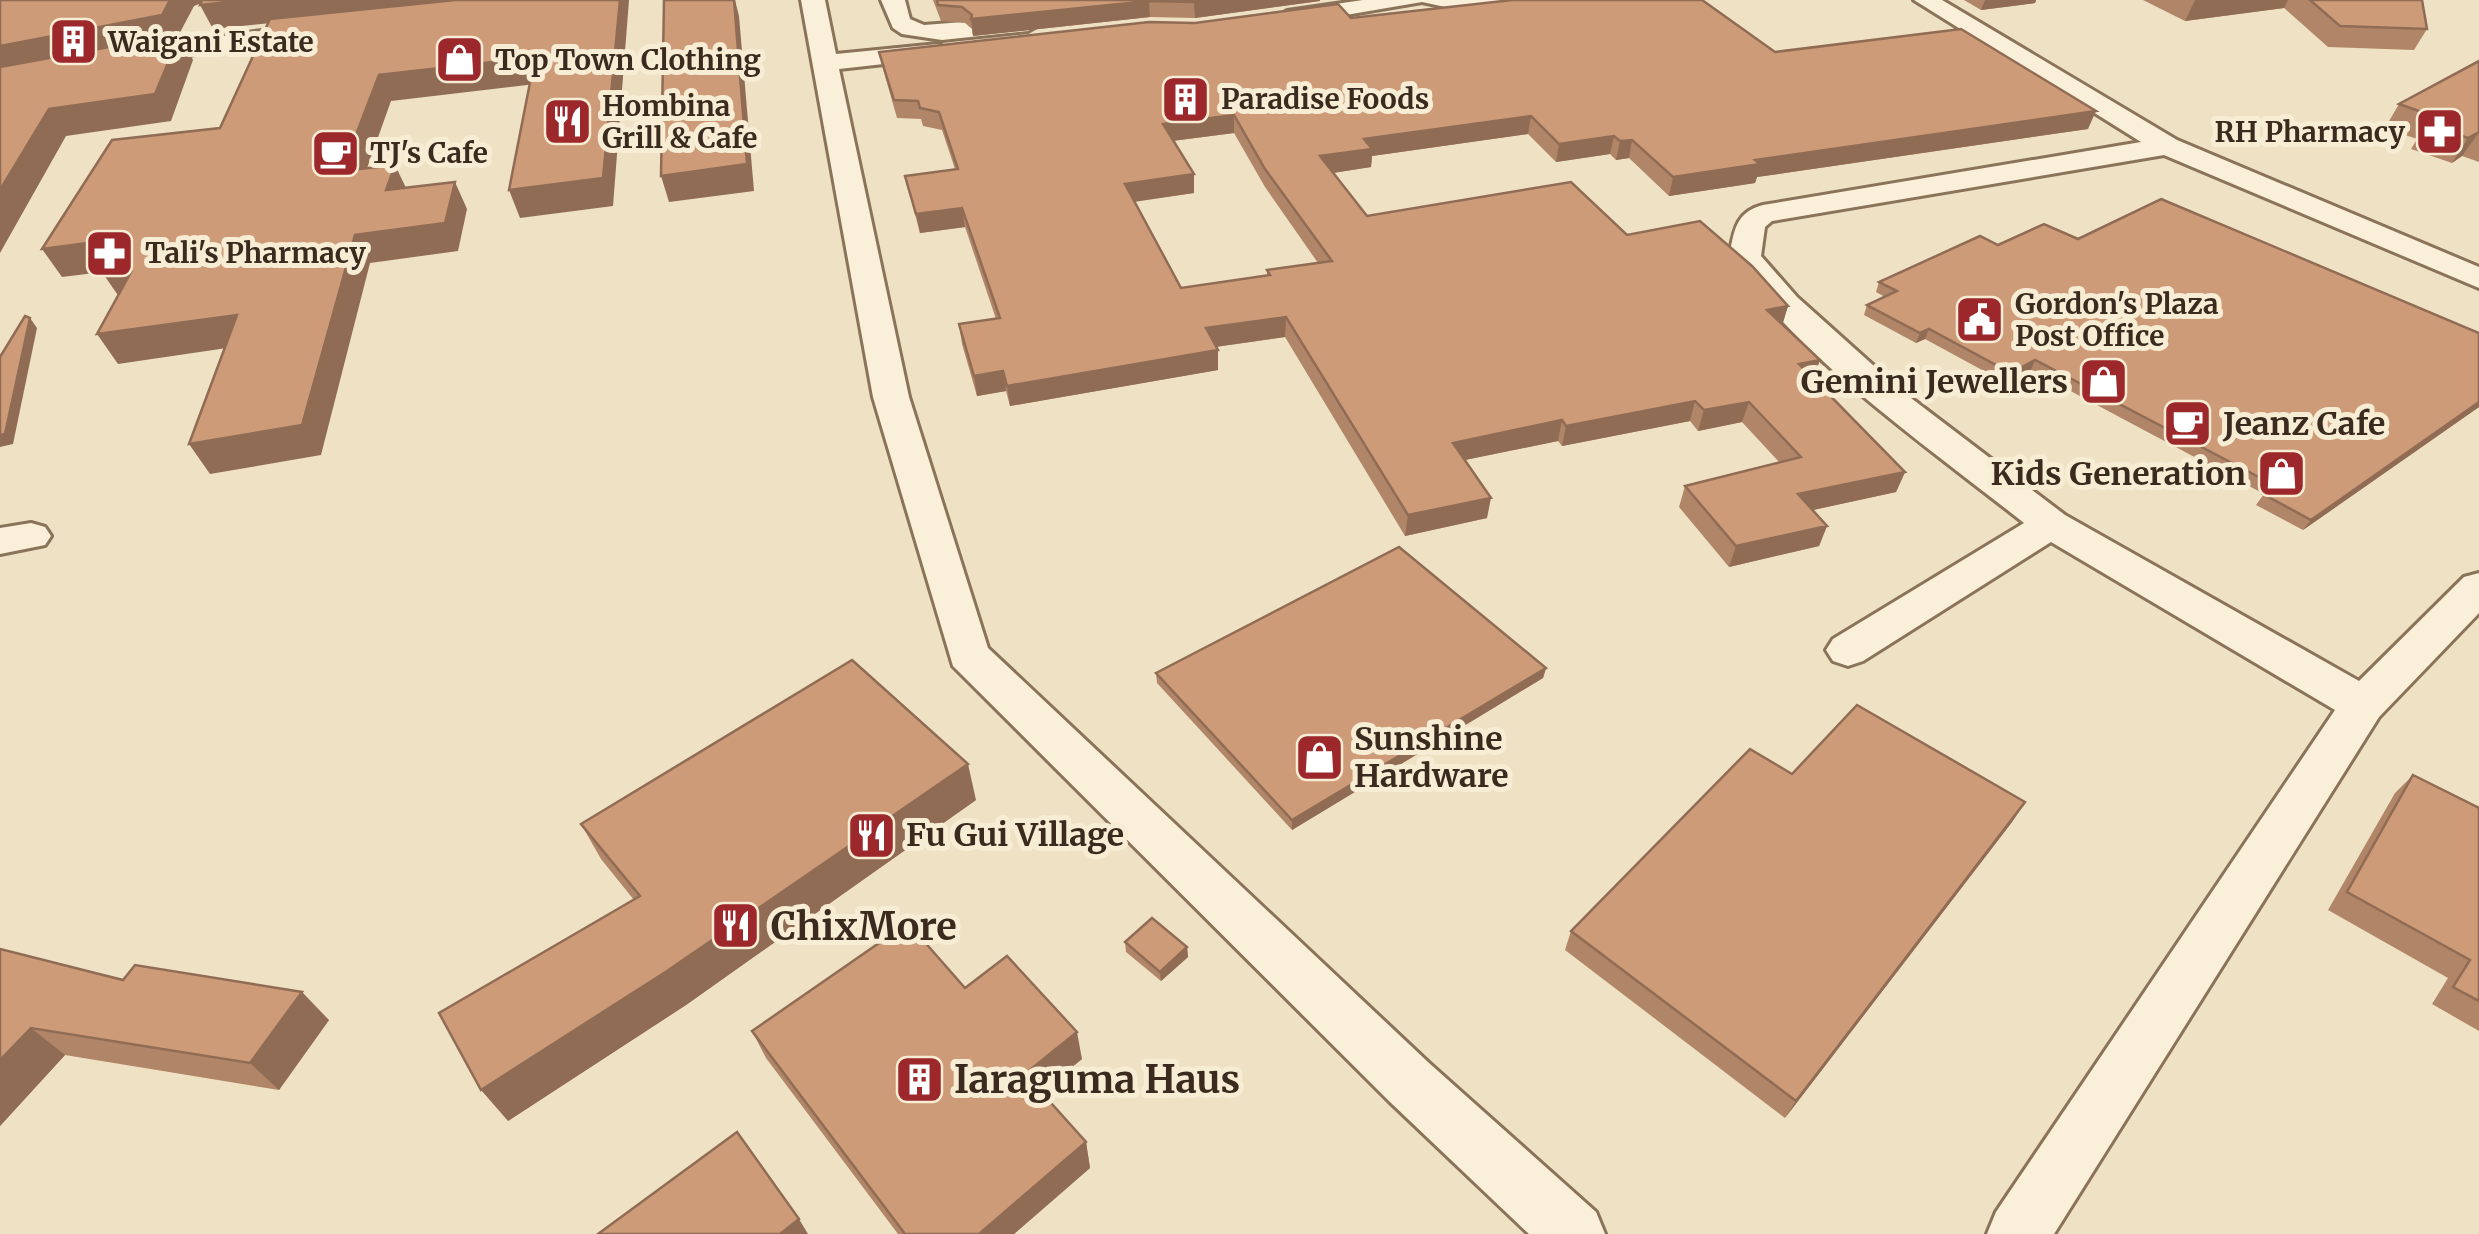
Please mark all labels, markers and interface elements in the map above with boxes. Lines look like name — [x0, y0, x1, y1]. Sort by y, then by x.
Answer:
building icon: Waigani Estate — [47, 16, 99, 68]
place label: Waigani Estate — [107, 24, 314, 60]
shop icon: Top Town Clothing — [434, 34, 486, 86]
place label: Top Town Clothing — [495, 42, 761, 78]
building icon: Paradise Foods — [1160, 73, 1212, 125]
place label: Paradise Foods — [1221, 81, 1429, 117]
place label: Hombina Grill & Cafe — [602, 88, 758, 156]
restaurant icon: Hombina Grill & Cafe — [541, 96, 593, 148]
pharmacy icon: RH Pharmacy — [2414, 106, 2466, 158]
place label: RH Pharmacy — [2214, 114, 2405, 150]
cafe icon: TJ's Cafe — [309, 127, 361, 179]
place label: TJ's Cafe — [370, 135, 488, 171]
pharmacy icon: Tali's Pharmacy — [84, 227, 136, 279]
place label: Tali's Pharmacy — [145, 235, 366, 271]
place label: Gordon's Plaza Post Office — [2015, 286, 2219, 354]
public building icon: Gordon's Plaza Post Office — [1954, 294, 2006, 346]
shop icon: Gemini Jewellers — [2077, 356, 2129, 408]
place label: Gemini Jewellers — [1801, 362, 2068, 402]
cafe icon: Jeanz Cafe — [2162, 398, 2214, 450]
place label: Jeanz Cafe — [2222, 404, 2385, 444]
shop icon: Kids Generation — [2255, 448, 2307, 500]
place label: Kids Generation — [1991, 454, 2246, 494]
place label: Sunshine Hardware — [1354, 719, 1509, 796]
shop icon: Sunshine Hardware — [1293, 731, 1345, 783]
restaurant icon: Fu Gui Village — [845, 809, 897, 861]
place label: Fu Gui Village — [906, 815, 1124, 855]
restaurant icon: ChixMore — [710, 900, 762, 952]
place label: ChixMore — [771, 903, 957, 950]
building icon: Iaraguma Haus — [893, 1053, 945, 1105]
place label: Iaraguma Haus — [954, 1056, 1240, 1103]

